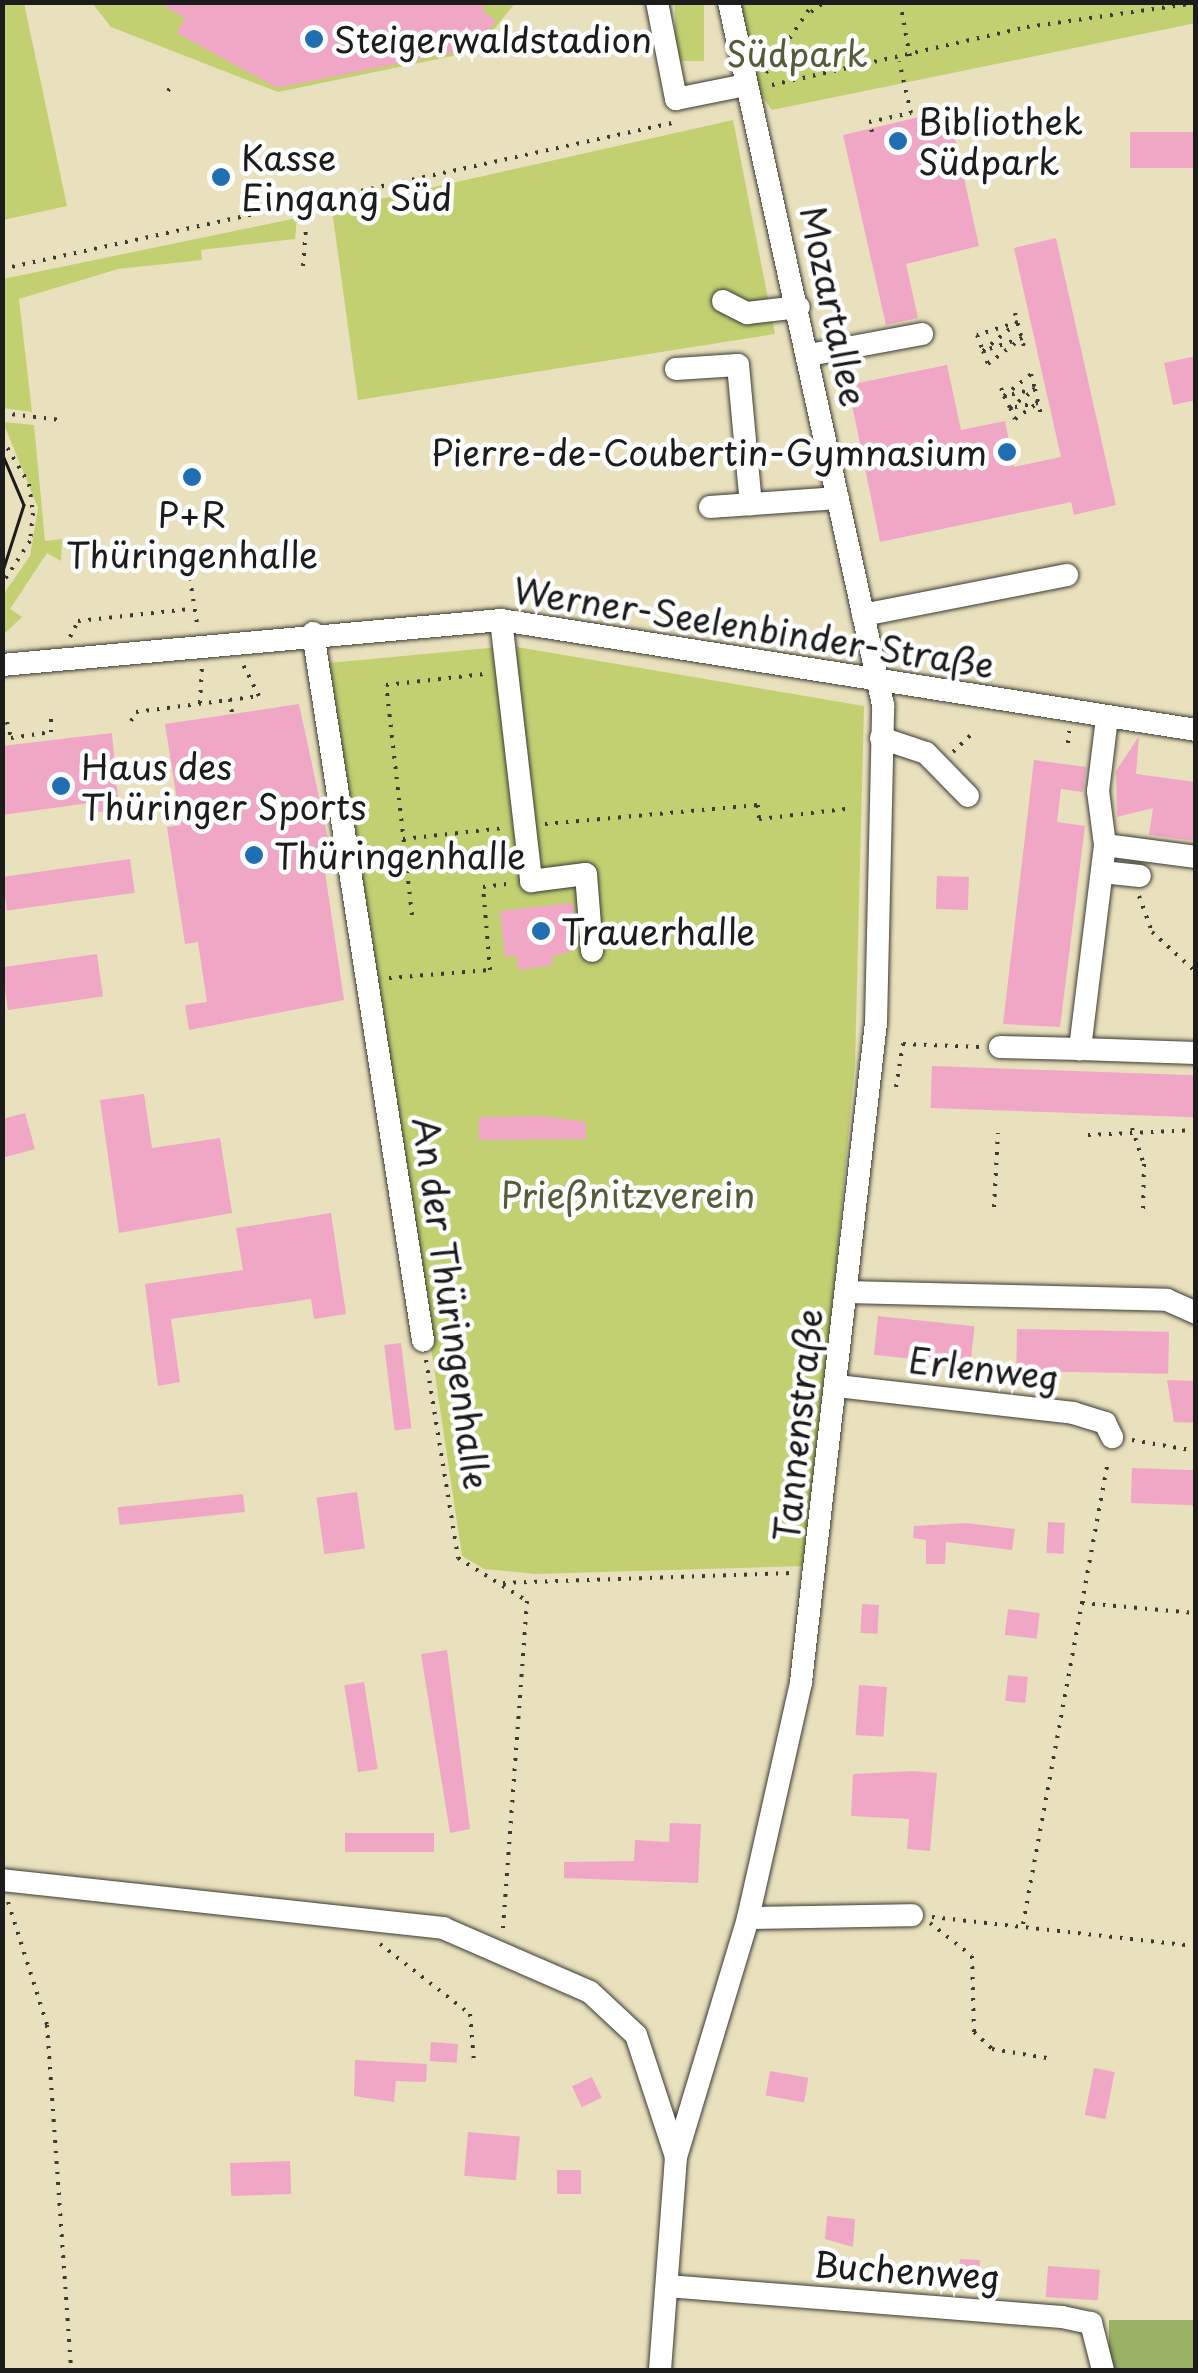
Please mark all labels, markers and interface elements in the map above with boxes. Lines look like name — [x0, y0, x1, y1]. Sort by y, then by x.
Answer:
place label: Steigerwaldstadion — [334, 18, 652, 60]
marker: Steigerwaldstadion — [303, 28, 325, 50]
park label: Südpark — [726, 32, 868, 74]
place label: Bibliothek Südpark — [918, 100, 1083, 182]
marker: Bibliothek Südpark — [887, 130, 909, 152]
place label: Kasse Eingang Süd — [241, 136, 452, 218]
marker: Kasse Eingang Süd — [210, 166, 232, 188]
street label: Mozartallee — [792, 202, 876, 410]
place label: Pierre-de-Coubertin-Gymnasium — [431, 431, 987, 473]
marker: Pierre-de-Coubertin-Gymnasium — [996, 441, 1018, 463]
marker: P+R Thüringenhalle — [181, 466, 203, 488]
place label: P+R Thüringenhalle — [66, 493, 318, 575]
street label: Werner-Seelenbinder-Straße — [511, 568, 997, 686]
place label: Haus des Thüringer Sports — [81, 745, 367, 827]
marker: Haus des Thüringer Sports — [50, 775, 72, 797]
place label: Thüringenhalle — [274, 834, 526, 876]
marker: Thüringenhalle — [243, 844, 265, 866]
place label: Trauerhalle — [561, 910, 755, 952]
marker: Trauerhalle — [530, 920, 552, 942]
street label: An der Thüringenhalle — [405, 1113, 499, 1493]
park label: Prießnitzverein — [501, 1173, 755, 1215]
street label: Tannenstraße — [764, 1306, 830, 1544]
street label: Erlenweg — [906, 1338, 1062, 1398]
street label: Buchenweg — [812, 2243, 1002, 2297]

